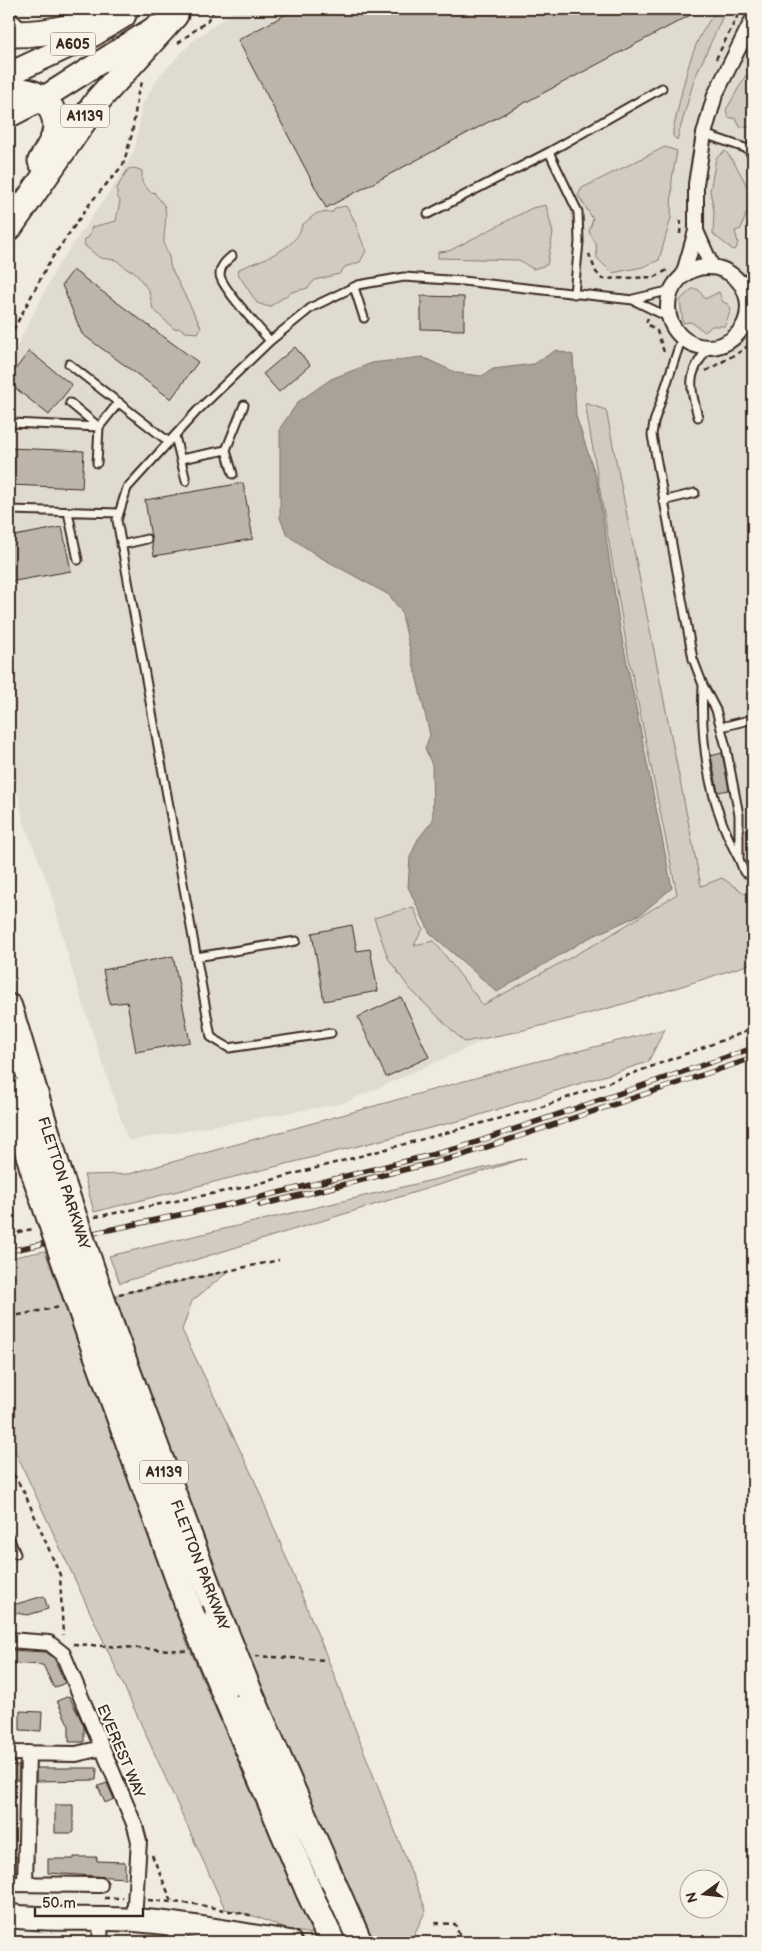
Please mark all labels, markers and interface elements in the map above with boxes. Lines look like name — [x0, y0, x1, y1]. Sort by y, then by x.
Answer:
road number: A605 — [50, 33, 96, 56]
road number: A1139 — [61, 104, 109, 128]
street label: FLETTON PARKWAY — [33, 1114, 94, 1252]
road number: A1139 — [140, 1460, 188, 1484]
street label: FLETTON PARKWAY — [166, 1497, 233, 1633]
street label: EVEREST WAY — [92, 1702, 149, 1801]
north arrow — [680, 1868, 730, 1918]
scale bar — [35, 1886, 142, 1918]
text: N — [682, 1890, 701, 1905]
text: 50 m — [42, 1894, 76, 1913]

